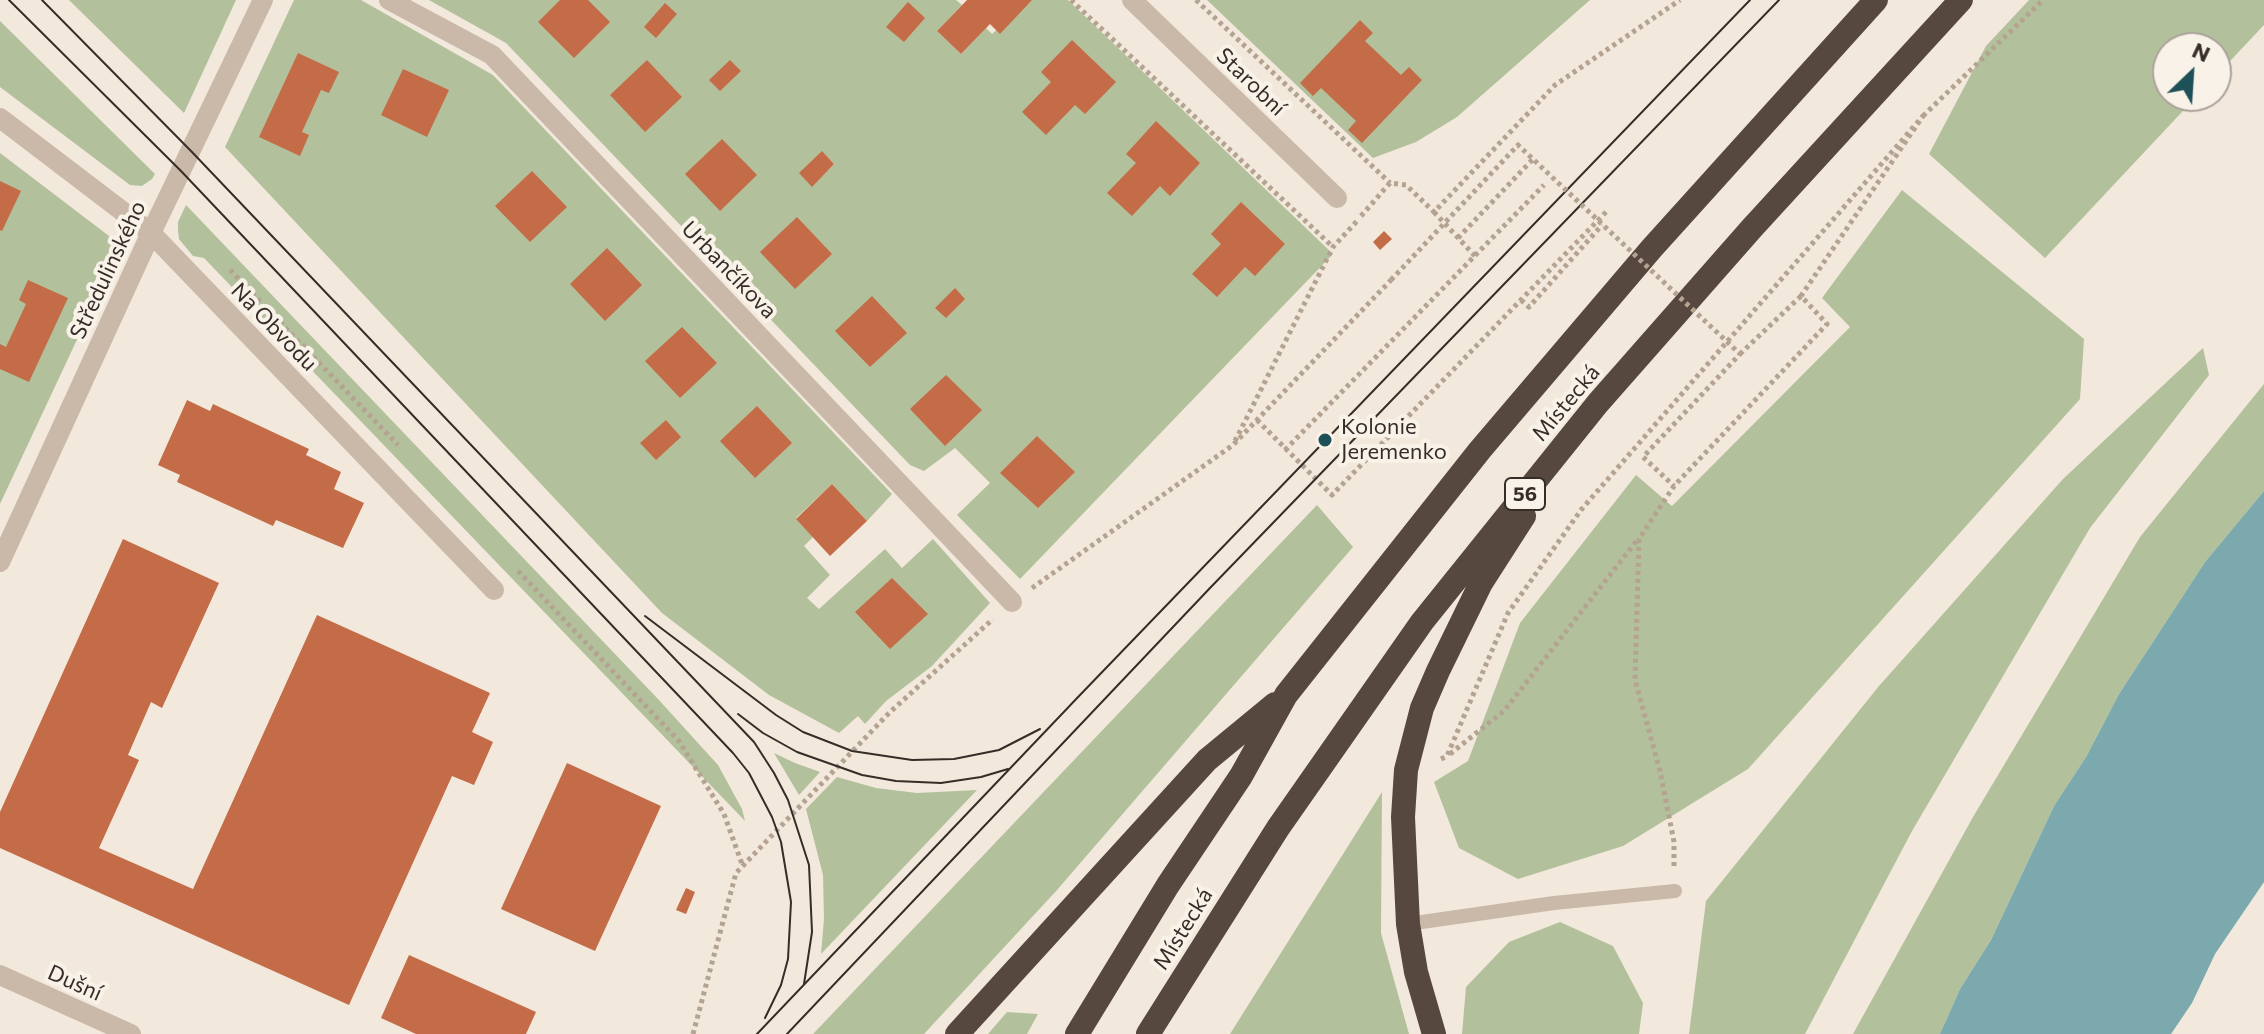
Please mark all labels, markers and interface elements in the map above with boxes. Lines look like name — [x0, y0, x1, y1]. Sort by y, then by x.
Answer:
north arrow — [2152, 32, 2232, 112]
text: N — [2188, 36, 2215, 67]
street label: Starobní — [1211, 43, 1291, 121]
street label: Středulinského — [64, 197, 152, 343]
street label: Urbančíkova — [676, 216, 782, 324]
street label: Na Obvodu — [226, 278, 322, 376]
street label: Místecká — [1527, 360, 1605, 446]
place label: Kolonie Jeremenko — [1341, 414, 1447, 466]
marker: Kolonie Jeremenko — [1316, 431, 1334, 449]
road number: 56 — [1505, 478, 1545, 510]
street label: Místecká — [1148, 883, 1218, 975]
street label: Dušní — [44, 959, 106, 1007]

